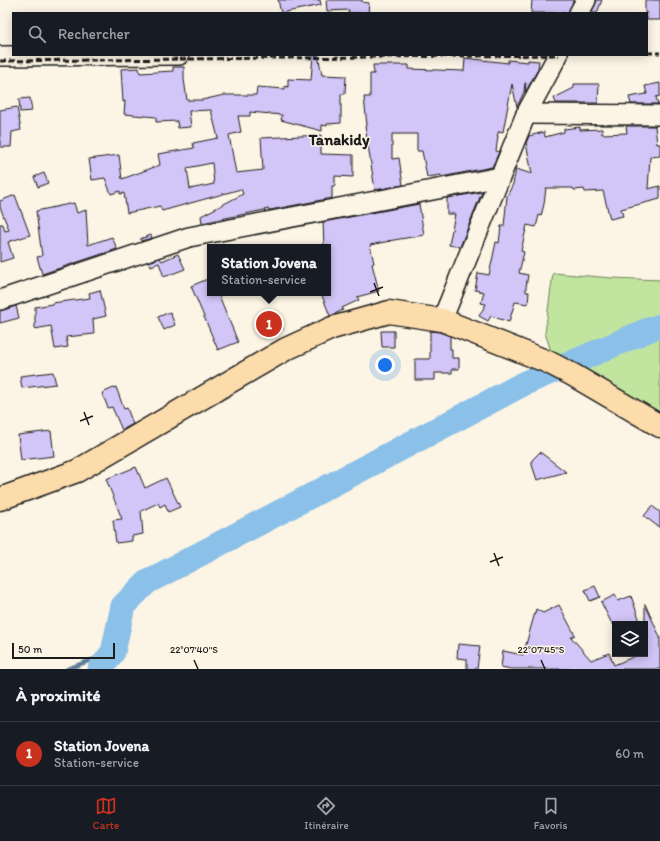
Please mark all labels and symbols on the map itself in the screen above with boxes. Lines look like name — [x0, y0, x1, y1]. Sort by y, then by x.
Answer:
district label: Tanakidy — [307, 130, 370, 150]
pin: 1 — [256, 309, 282, 339]
your location — [375, 355, 395, 375]
scale bar — [12, 641, 115, 660]
text: 22°07'40"S — [170, 643, 218, 656]
text: 22°07'45"S — [518, 643, 565, 656]

